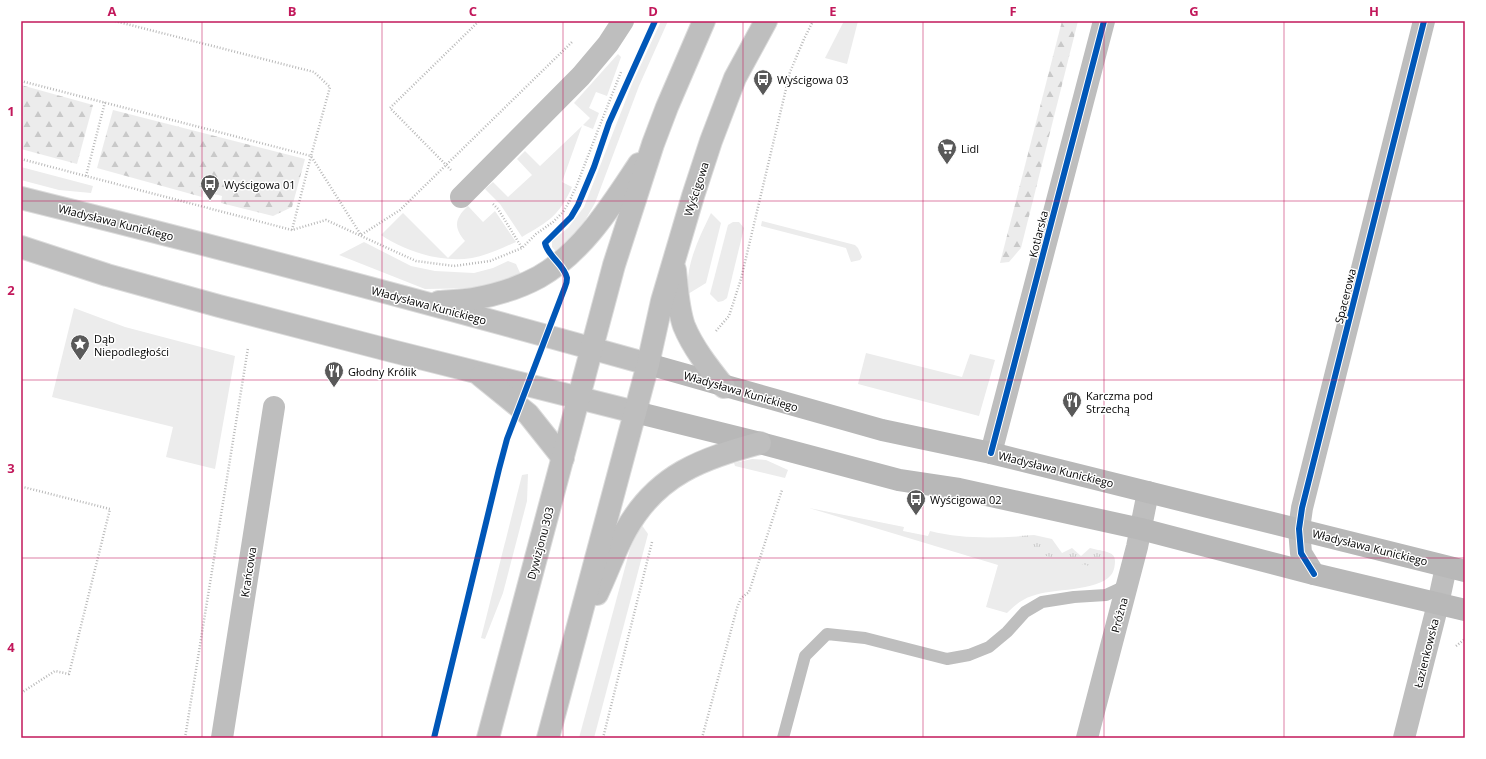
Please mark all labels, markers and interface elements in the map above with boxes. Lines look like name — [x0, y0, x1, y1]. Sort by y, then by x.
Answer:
text: A — [108, 2, 117, 20]
text: B — [288, 2, 297, 20]
text: C — [469, 2, 477, 20]
text: D — [648, 2, 658, 20]
text: E — [829, 2, 837, 20]
text: F — [1009, 2, 1017, 20]
text: G — [1189, 2, 1199, 20]
text: H — [1369, 2, 1379, 20]
bus stop icon: Wyścigowa 03 — [752, 68, 774, 96]
place label: Wyścigowa 03 — [777, 72, 849, 87]
text: 1 — [7, 102, 15, 120]
supermarket icon: Lidl — [936, 137, 958, 165]
place label: Lidl — [961, 141, 979, 156]
street label: Wyścigowa — [680, 160, 712, 218]
bus stop icon: Wyścigowa 01 — [199, 173, 221, 201]
place label: Wyścigowa 01 — [224, 177, 296, 192]
street label: Władysława Kunickiego — [57, 200, 176, 244]
street label: Kotlarska — [1025, 209, 1051, 259]
street label: Spacerowa — [1331, 267, 1359, 325]
text: 2 — [7, 281, 15, 299]
street label: Władysława Kunickiego — [370, 282, 489, 328]
place label: Dąb Niepodległości — [94, 331, 169, 359]
place icon: Dąb Niepodległości — [69, 333, 91, 361]
restaurant icon: Głodny Królik — [323, 360, 345, 388]
place label: Głodny Królik — [348, 364, 417, 379]
street label: Władysława Kunickiego — [682, 367, 800, 415]
place label: Karczma pod Strzechą — [1086, 388, 1153, 416]
restaurant icon: Karczma pod Strzechą — [1061, 390, 1083, 418]
street label: Władysława Kunickiego — [997, 447, 1116, 491]
text: 3 — [7, 459, 15, 477]
bus stop icon: Wyścigowa 02 — [905, 488, 927, 516]
place label: Wyścigowa 02 — [930, 492, 1002, 507]
street label: Dywizjonu 303 — [523, 505, 557, 581]
street label: Władysława Kunickiego — [1311, 525, 1430, 569]
street label: Krańcowa — [237, 546, 259, 598]
street label: Próżna — [1107, 596, 1131, 634]
street label: Łazienkowska — [1410, 617, 1442, 689]
text: 4 — [7, 638, 15, 656]

